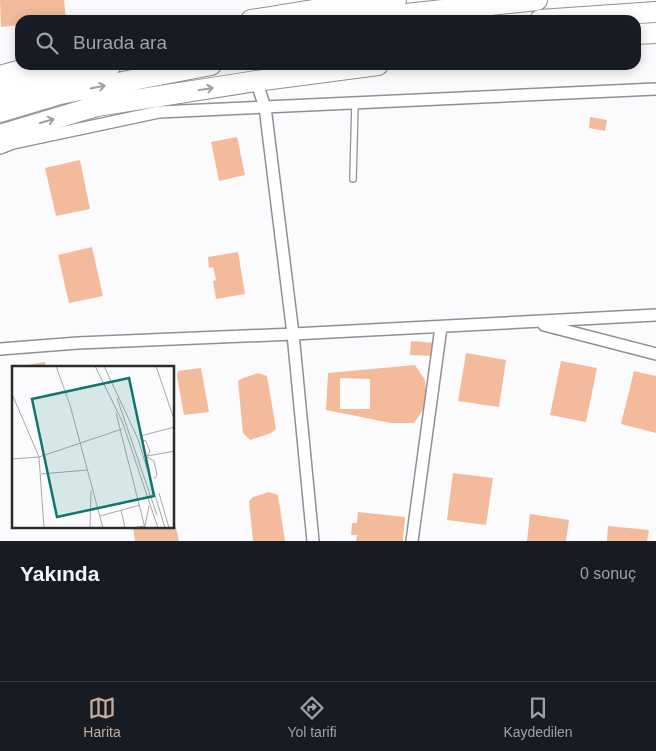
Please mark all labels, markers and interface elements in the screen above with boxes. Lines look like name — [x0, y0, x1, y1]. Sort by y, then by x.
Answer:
search box — [15, 15, 641, 70]
icon: search — [33, 29, 61, 57]
text: Burada ara — [73, 32, 167, 53]
one-way arrow — [90, 81, 106, 91]
one-way arrow — [197, 83, 213, 93]
one-way arrow — [38, 115, 54, 125]
inset map — [12, 366, 175, 528]
text: Yakında — [20, 562, 99, 585]
text: 0 sonuç — [580, 565, 636, 582]
tab: Harita — [83, 694, 121, 740]
tab: Yol tarifi — [287, 694, 337, 740]
tab: Kaydedilen — [503, 694, 573, 740]

